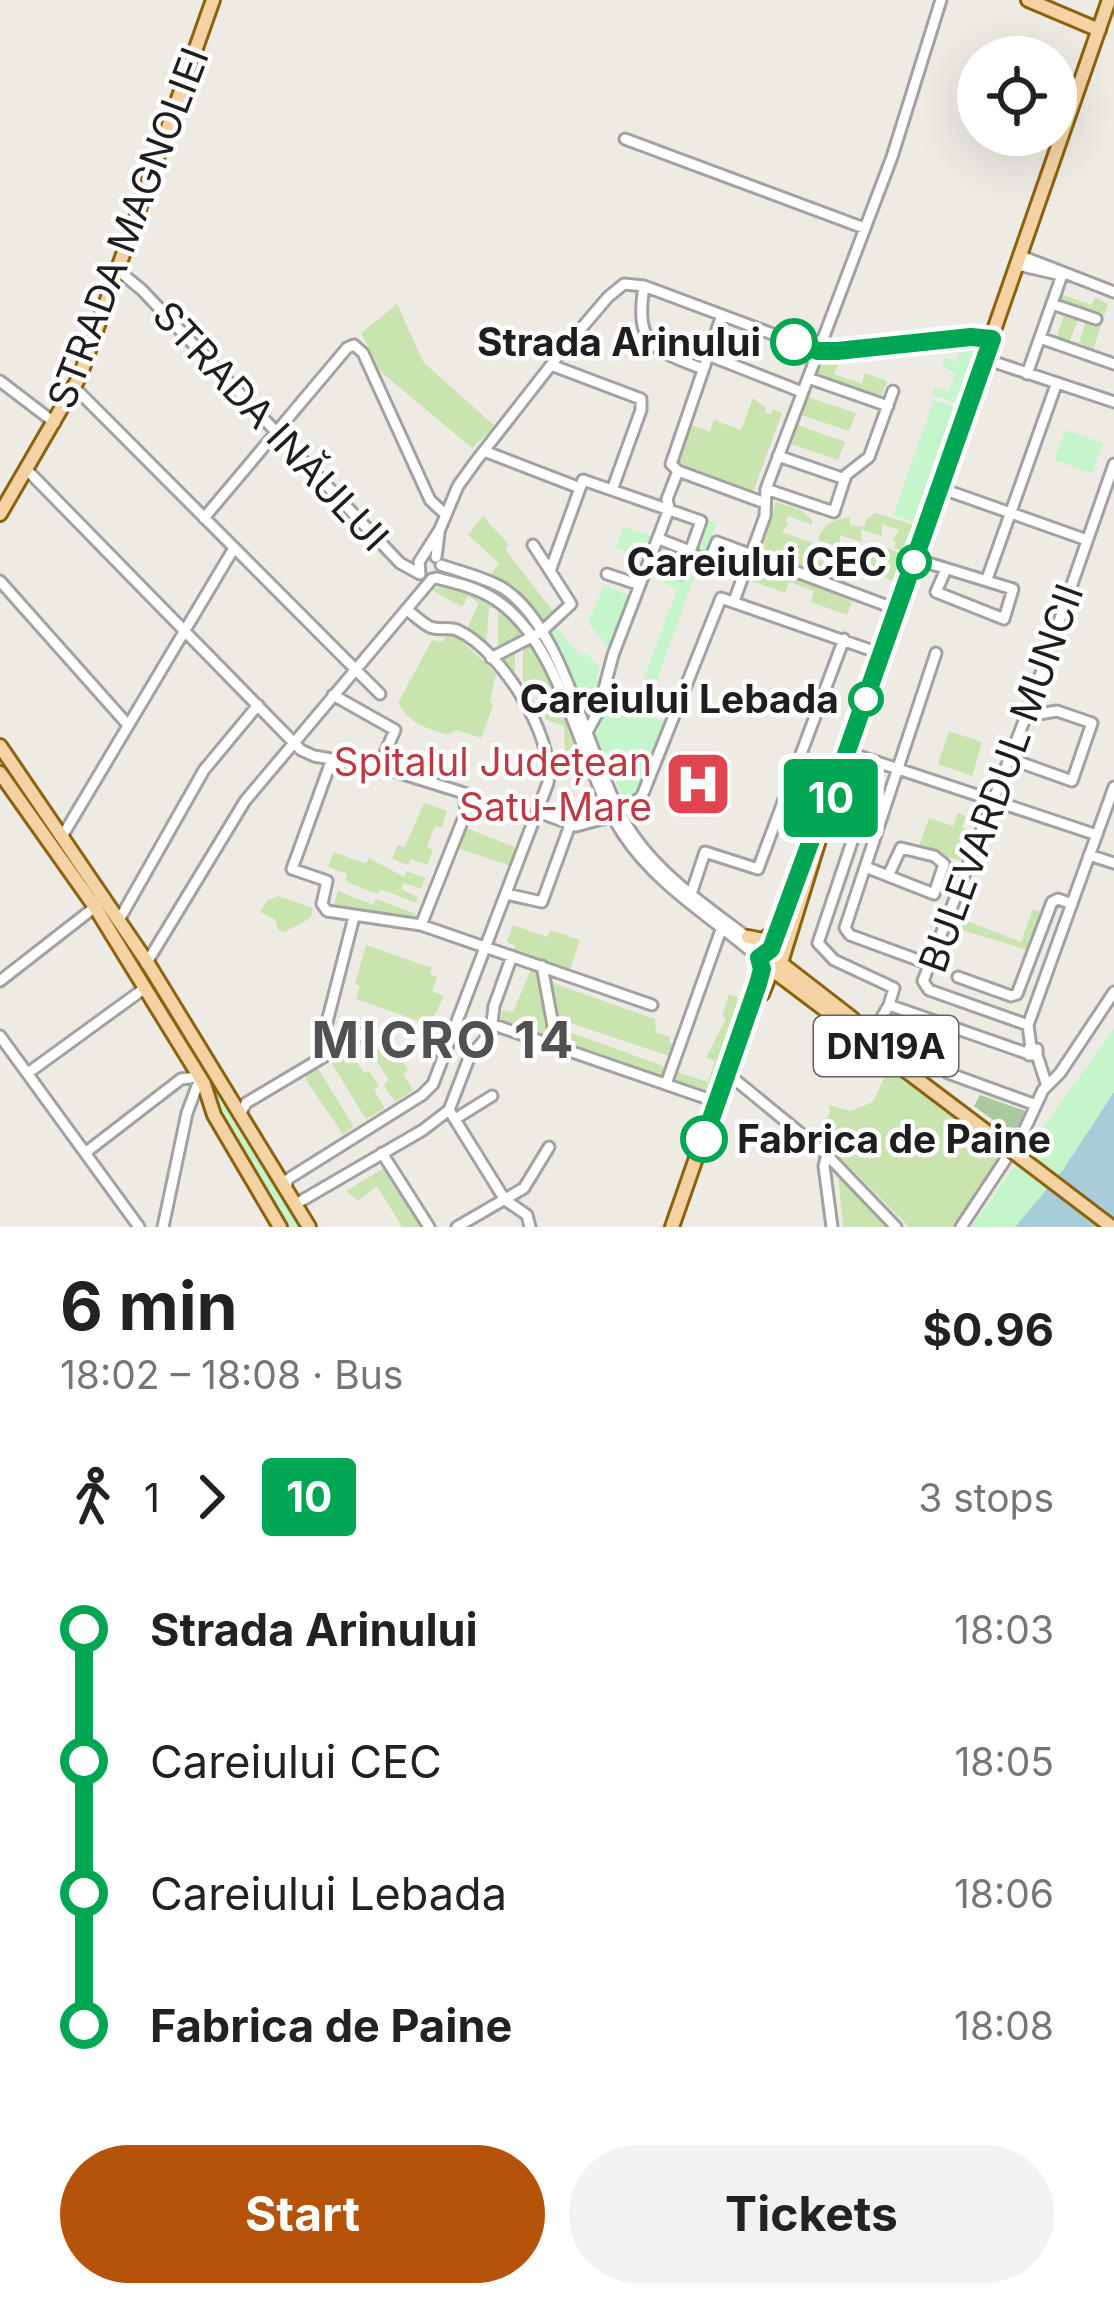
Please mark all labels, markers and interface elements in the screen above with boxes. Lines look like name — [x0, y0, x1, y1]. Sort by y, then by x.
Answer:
map controls — [957, 36, 1077, 156]
button: locate — [957, 36, 1077, 156]
street label: STRADA MAGNOLIEI — [37, 41, 218, 415]
street label: STRADA INĂULUI — [144, 291, 399, 560]
place label: Strada Arinului — [477, 318, 761, 365]
marker: Strada Arinului — [772, 320, 816, 364]
place label: Careiului CEC — [626, 538, 887, 585]
marker: Careiului CEC — [898, 546, 930, 578]
street label: BULEVARDUL MUNCII — [908, 577, 1093, 978]
place label: Careiului Lebada — [520, 675, 839, 722]
marker: Careiului Lebada — [850, 683, 882, 715]
place label: Spitalul Județean Satu-Mare — [334, 738, 652, 830]
hospital icon: Spitalul Județean Satu-Mare — [663, 749, 733, 819]
line badge: 10 — [777, 759, 885, 837]
text: 10 — [808, 772, 854, 823]
district label: MICRO 14 — [312, 1009, 576, 1070]
road number: DN19A — [814, 1016, 958, 1076]
place label: Fabrica de Paine — [737, 1115, 1051, 1162]
marker: Fabrica de Paine — [682, 1117, 726, 1161]
text: 6 min — [60, 1266, 238, 1346]
text: $0.96 — [923, 1302, 1054, 1357]
text: 18:02 – 18:08 · Bus — [60, 1351, 403, 1398]
icon: walk — [60, 1464, 126, 1530]
icon: forward — [178, 1464, 244, 1530]
text: 10 — [286, 1471, 332, 1522]
text: 1 — [144, 1474, 160, 1521]
text: 3 stops — [918, 1474, 1054, 1521]
text: Strada Arinului — [150, 1602, 478, 1657]
text: 18:03 — [954, 1606, 1054, 1653]
text: Careiului CEC — [150, 1734, 442, 1789]
text: 18:05 — [954, 1738, 1054, 1785]
text: Careiului Lebada — [150, 1866, 507, 1921]
text: 18:06 — [954, 1870, 1054, 1917]
text: Fabrica de Paine — [150, 1998, 512, 2053]
text: 18:08 — [954, 2002, 1054, 2049]
button: Start — [60, 2145, 545, 2283]
button: Tickets — [569, 2145, 1054, 2283]

